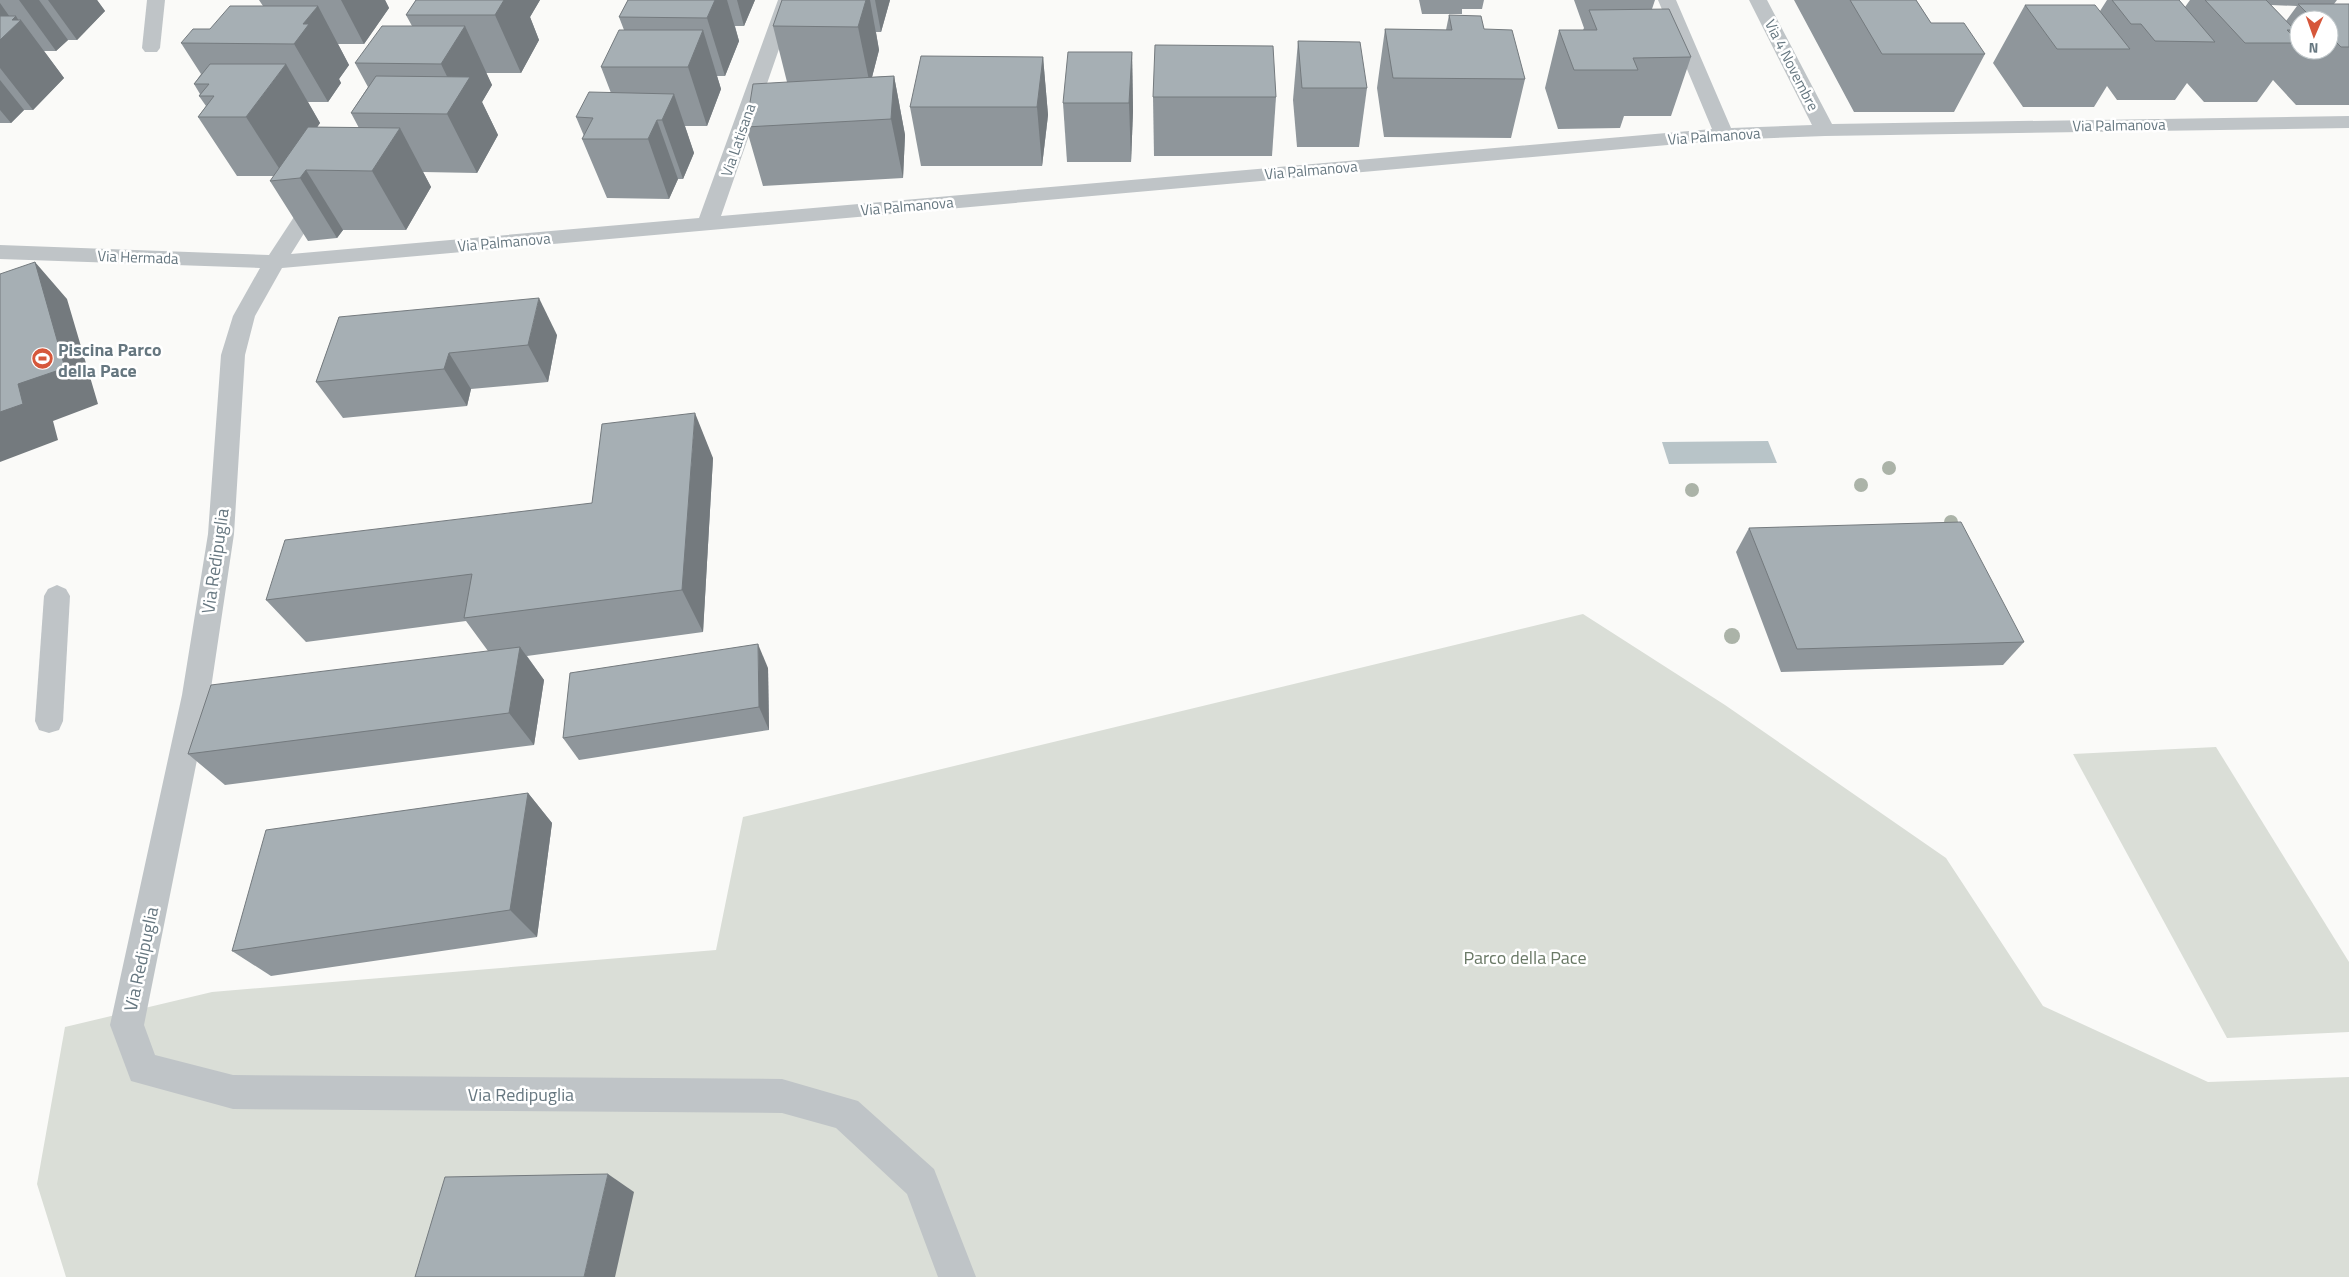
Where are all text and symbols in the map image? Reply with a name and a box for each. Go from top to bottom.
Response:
north arrow [2289,10,2339,60]
street label: Via 4 Novembre [1759,15,1825,115]
text: N [2308,38,2319,59]
street label: Via Latisana [715,100,761,180]
street label: Via Palmanova [2072,113,2166,137]
street label: Via Palmanova [1667,121,1762,151]
street label: Via Palmanova [1264,154,1359,186]
street label: Via Palmanova [860,190,955,222]
street label: Via Palmanova [457,226,552,258]
street label: Via Hermada [97,244,179,270]
place label: Piscina Parco della Pace [58,336,161,384]
sports icon: Piscina Parco della Pace [30,347,54,371]
street label: Via Redipuglia [194,506,236,616]
street label: Via Redipuglia [117,904,165,1014]
park label: Parco della Pace [1463,944,1587,971]
street label: Via Redipuglia [468,1081,574,1108]

